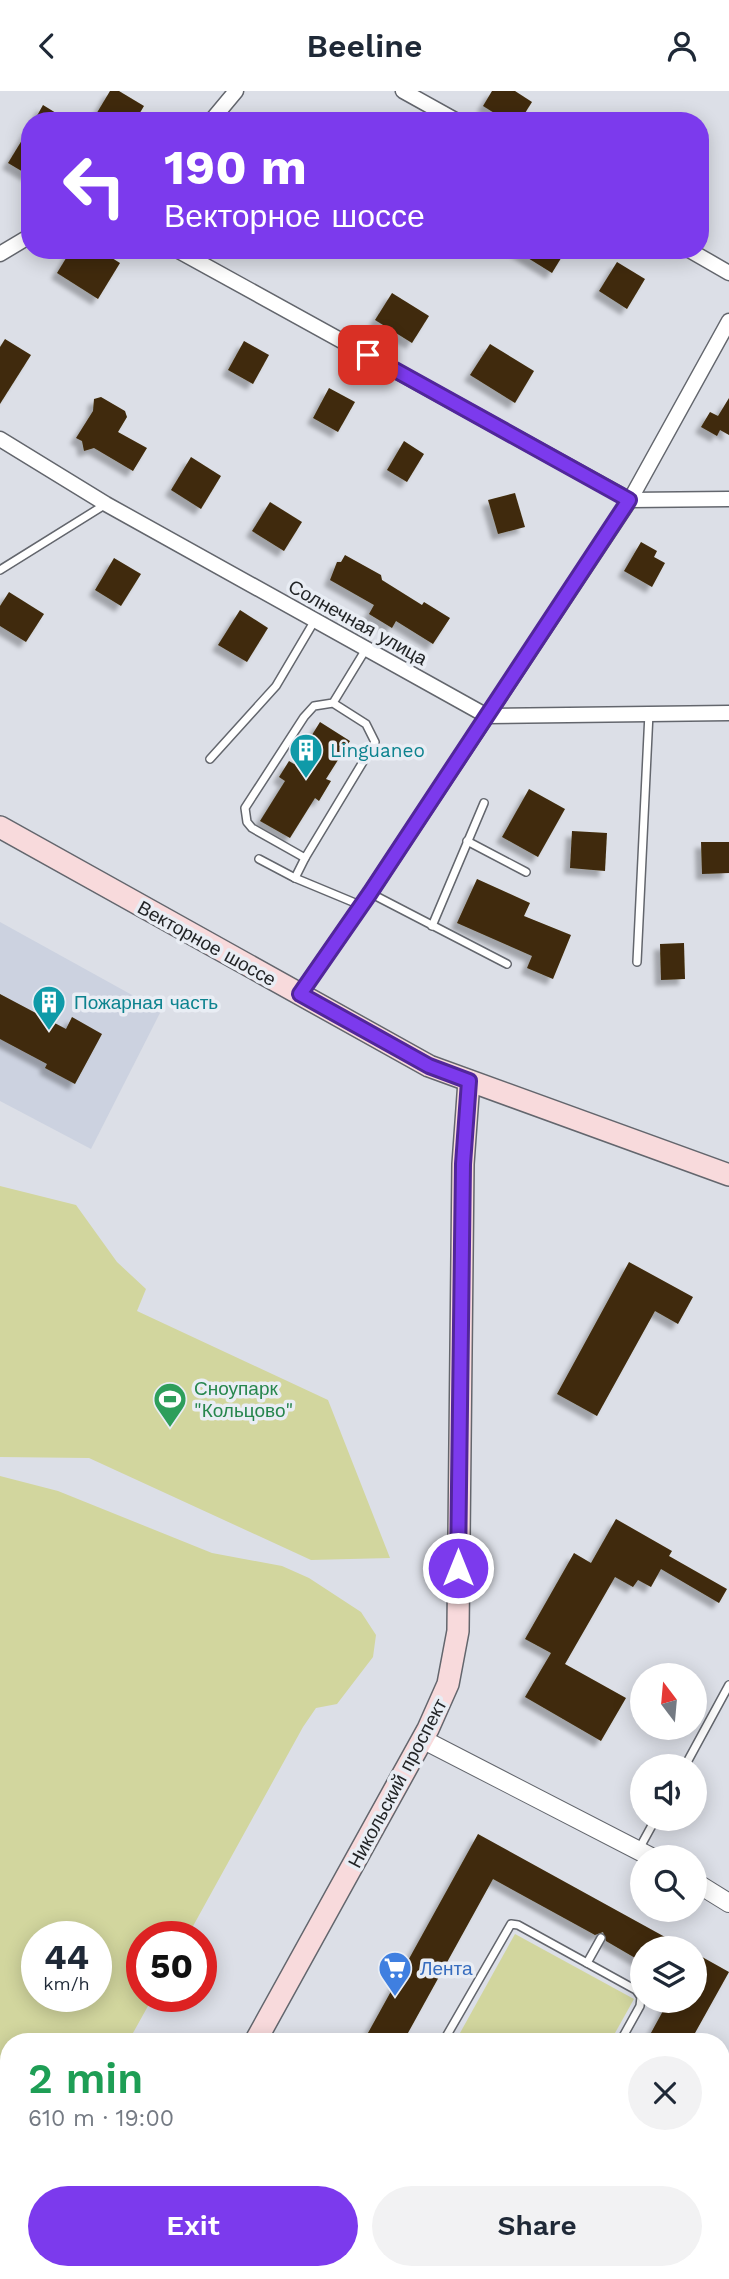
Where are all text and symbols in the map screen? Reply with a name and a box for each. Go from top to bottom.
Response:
icon: back [28,27,66,65]
text: Beeline [306,27,423,65]
icon: person [663,27,701,65]
text: 190 m [164,138,307,196]
icon: left [49,140,140,231]
text: Векторное шоссе [164,197,425,235]
pin [338,325,398,385]
icon: arrive [349,336,387,374]
street label: Солнечная улица [284,575,432,670]
building icon: Linguaneo [287,731,325,780]
place label: Linguaneo [330,739,425,762]
street label: Векторное шоссе [133,896,280,991]
building icon: Пожарная часть [30,983,68,1032]
place label: Пожарная часть [74,991,218,1014]
place label: Сноупарк "Кольцово" [194,1377,293,1422]
sports icon: Сноупарк "Кольцово" [151,1380,189,1429]
position arrow [421,1531,495,1605]
north arrow [630,1663,707,1739]
map controls [630,1663,707,2013]
street label: Никольский проспект [343,1694,452,1872]
button: sound [630,1754,707,1831]
button: search [630,1845,707,1922]
speed limit sign: 50 [126,1921,217,2012]
text: 44 [44,1936,89,1978]
button: layers [630,1936,707,2013]
supermarket icon: Лента [376,1949,414,1998]
place label: Лента [420,1957,473,1980]
text: km/h [43,1973,90,1994]
text: 2 min [28,2054,143,2103]
button: close [628,2056,702,2130]
text: 610 m · 19:00 [28,2105,174,2132]
button: Exit [28,2186,358,2266]
button: Share [372,2186,702,2266]

